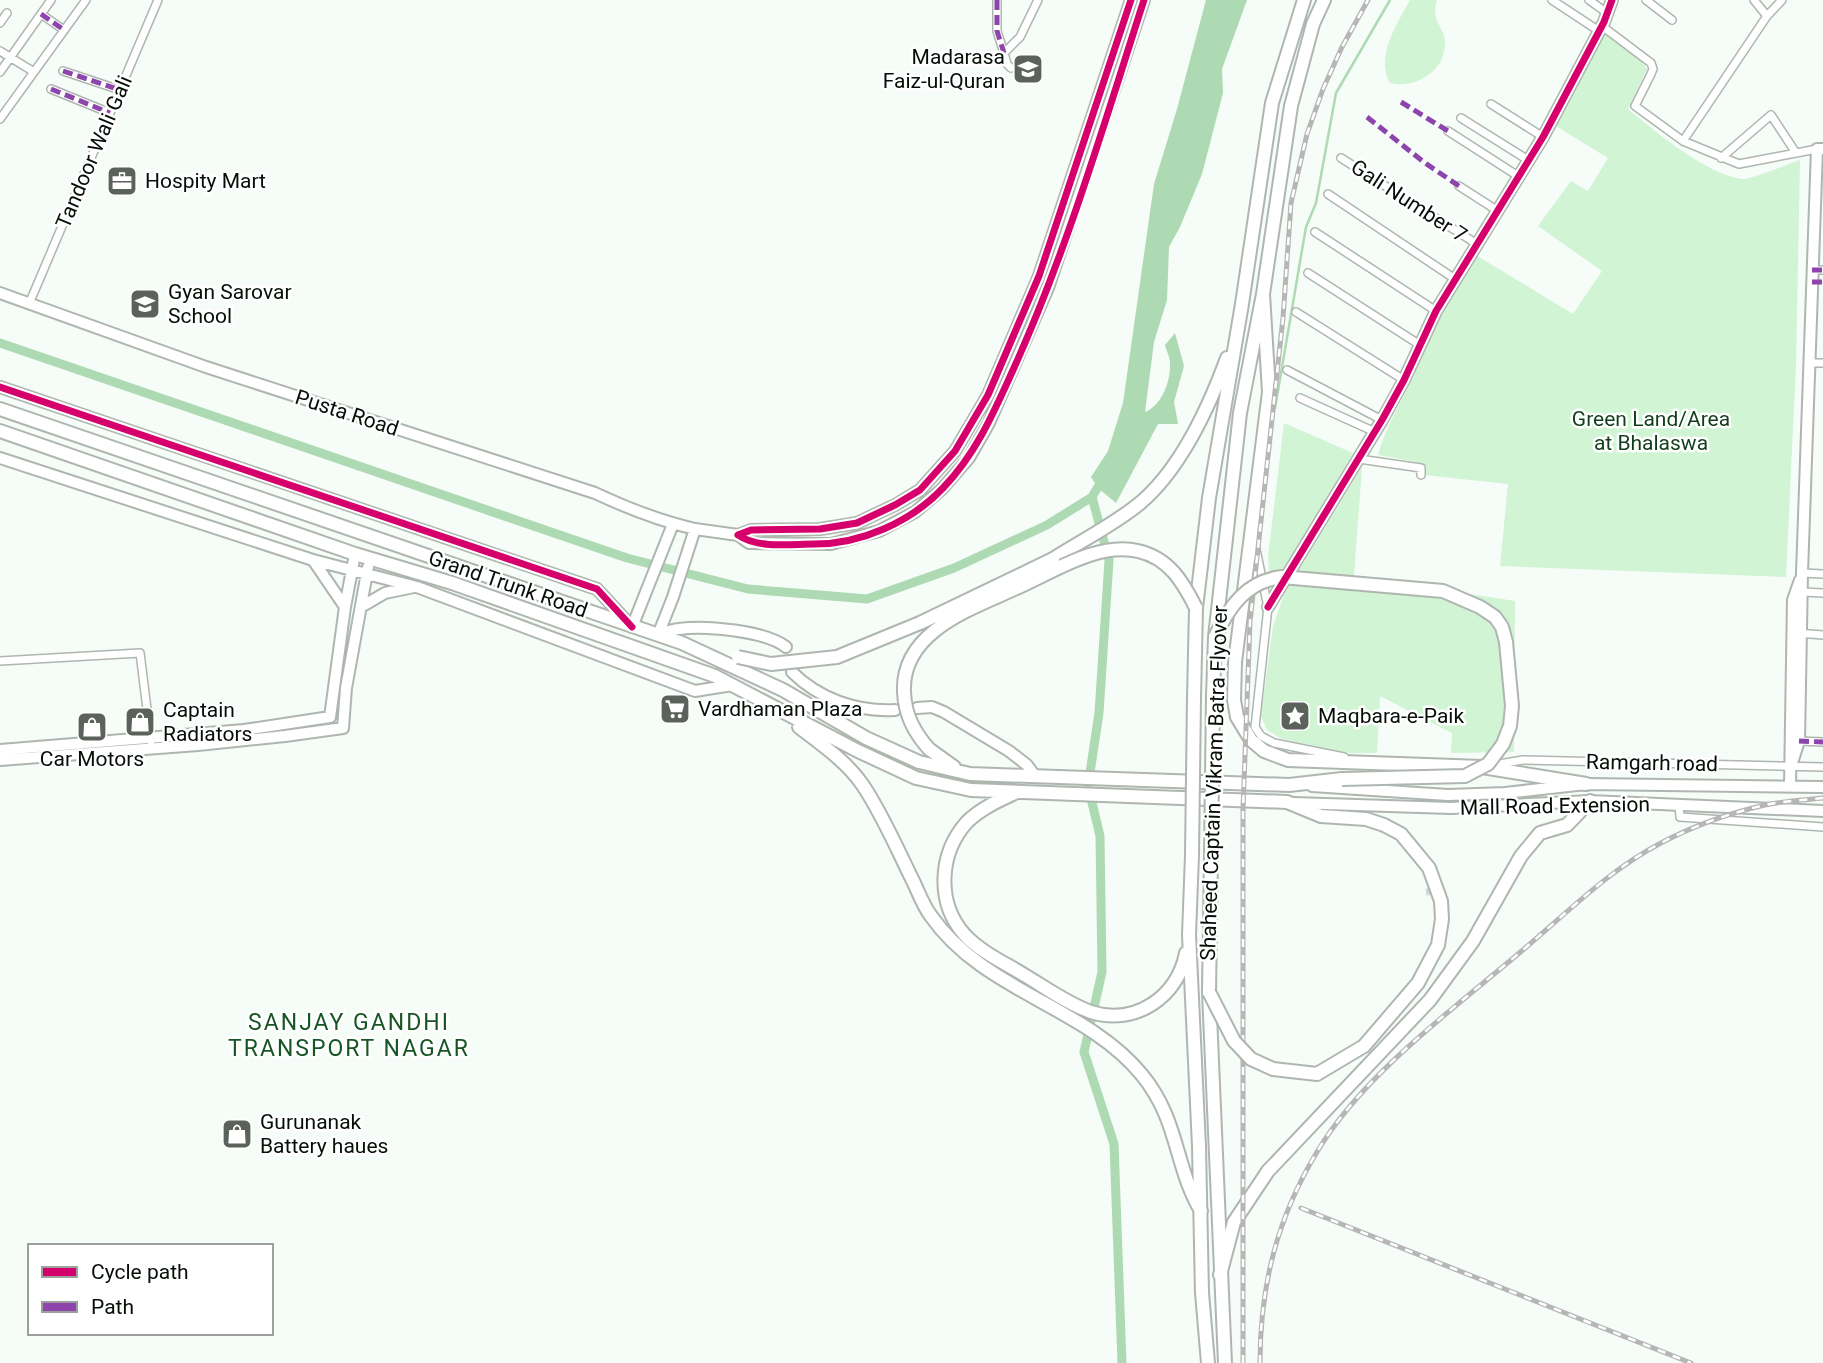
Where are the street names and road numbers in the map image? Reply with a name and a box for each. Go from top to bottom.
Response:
street label: Tandoor Wali Gali [51,72,137,232]
street label: Gali Number 7 [1347,155,1471,247]
street label: Pusta Road [292,385,402,441]
street label: Grand Trunk Road [425,546,591,622]
street label: Shaheed Captain Vikram Batra Flyover [1196,605,1232,961]
street label: Ramgarh road [1586,750,1718,776]
street label: Mall Road Extension [1460,792,1650,820]

